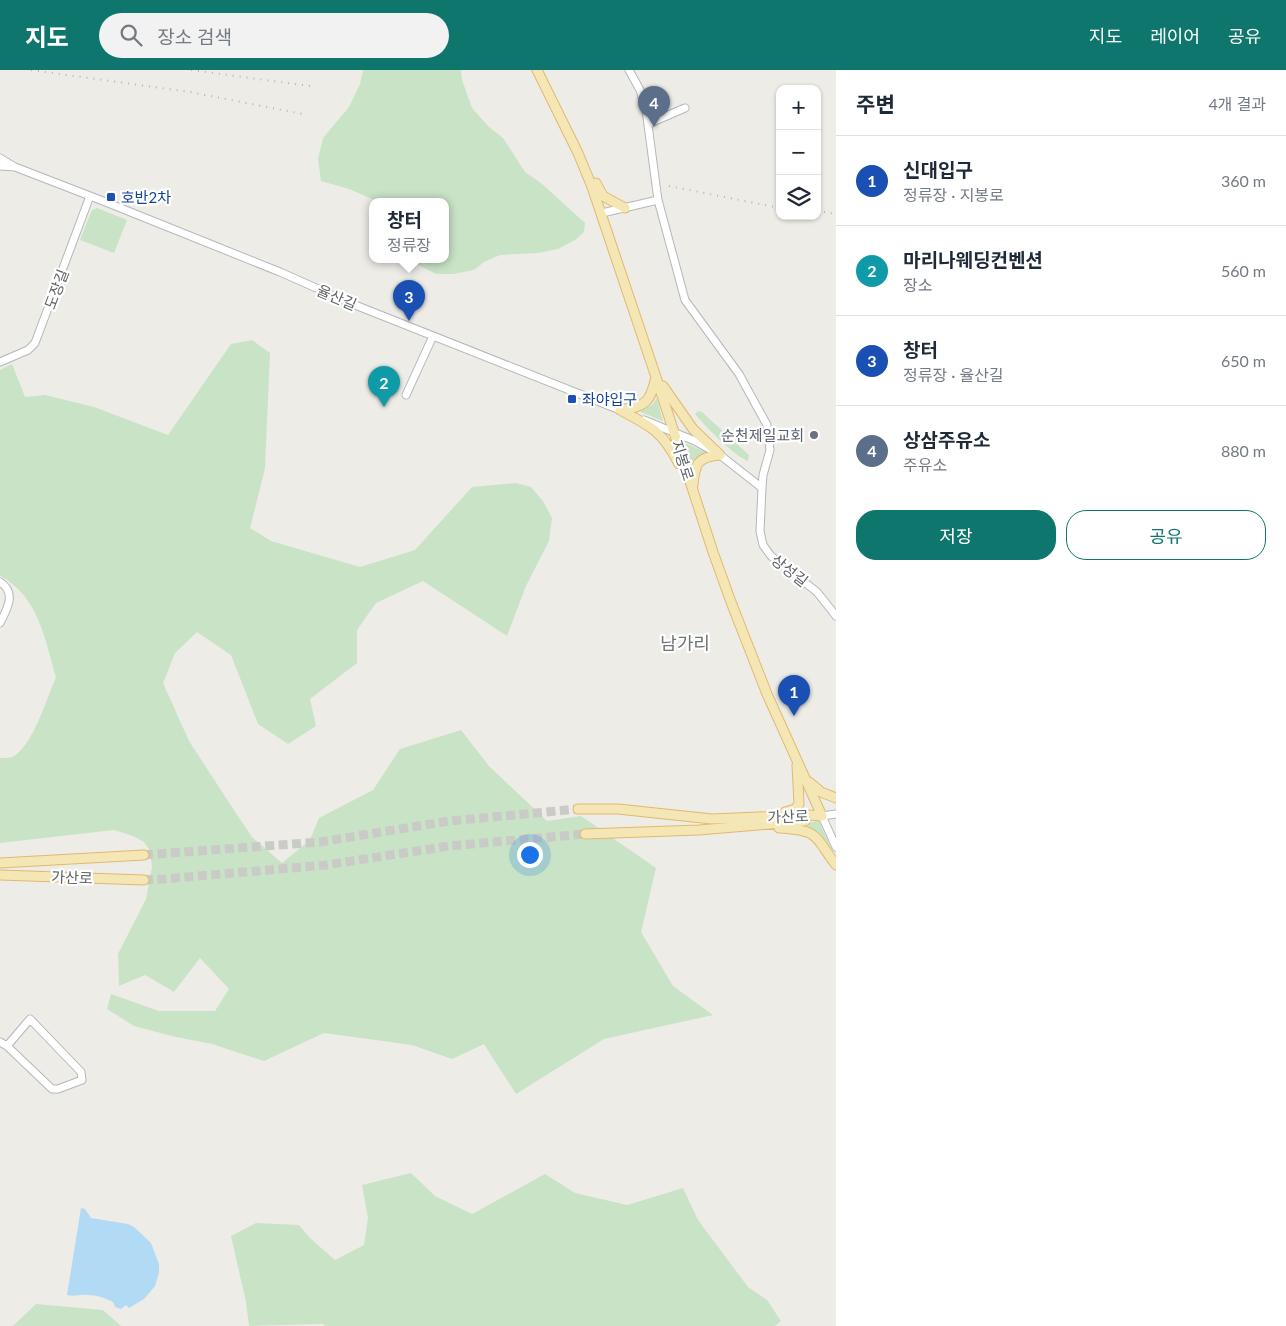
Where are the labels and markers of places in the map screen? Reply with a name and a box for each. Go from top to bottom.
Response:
pin: 4 [638,86,670,127]
place label: 호반2차 [121,188,171,206]
marker: 호반2차 [105,191,117,203]
pin: 3 [393,280,425,321]
pin: 2 [368,366,400,407]
place label: 좌야입구 [582,390,637,408]
marker: 좌야입구 [566,393,578,405]
place label: 순천제일교회 [721,426,804,444]
marker: 순천제일교회 [808,429,820,441]
pin: 1 [778,675,810,716]

